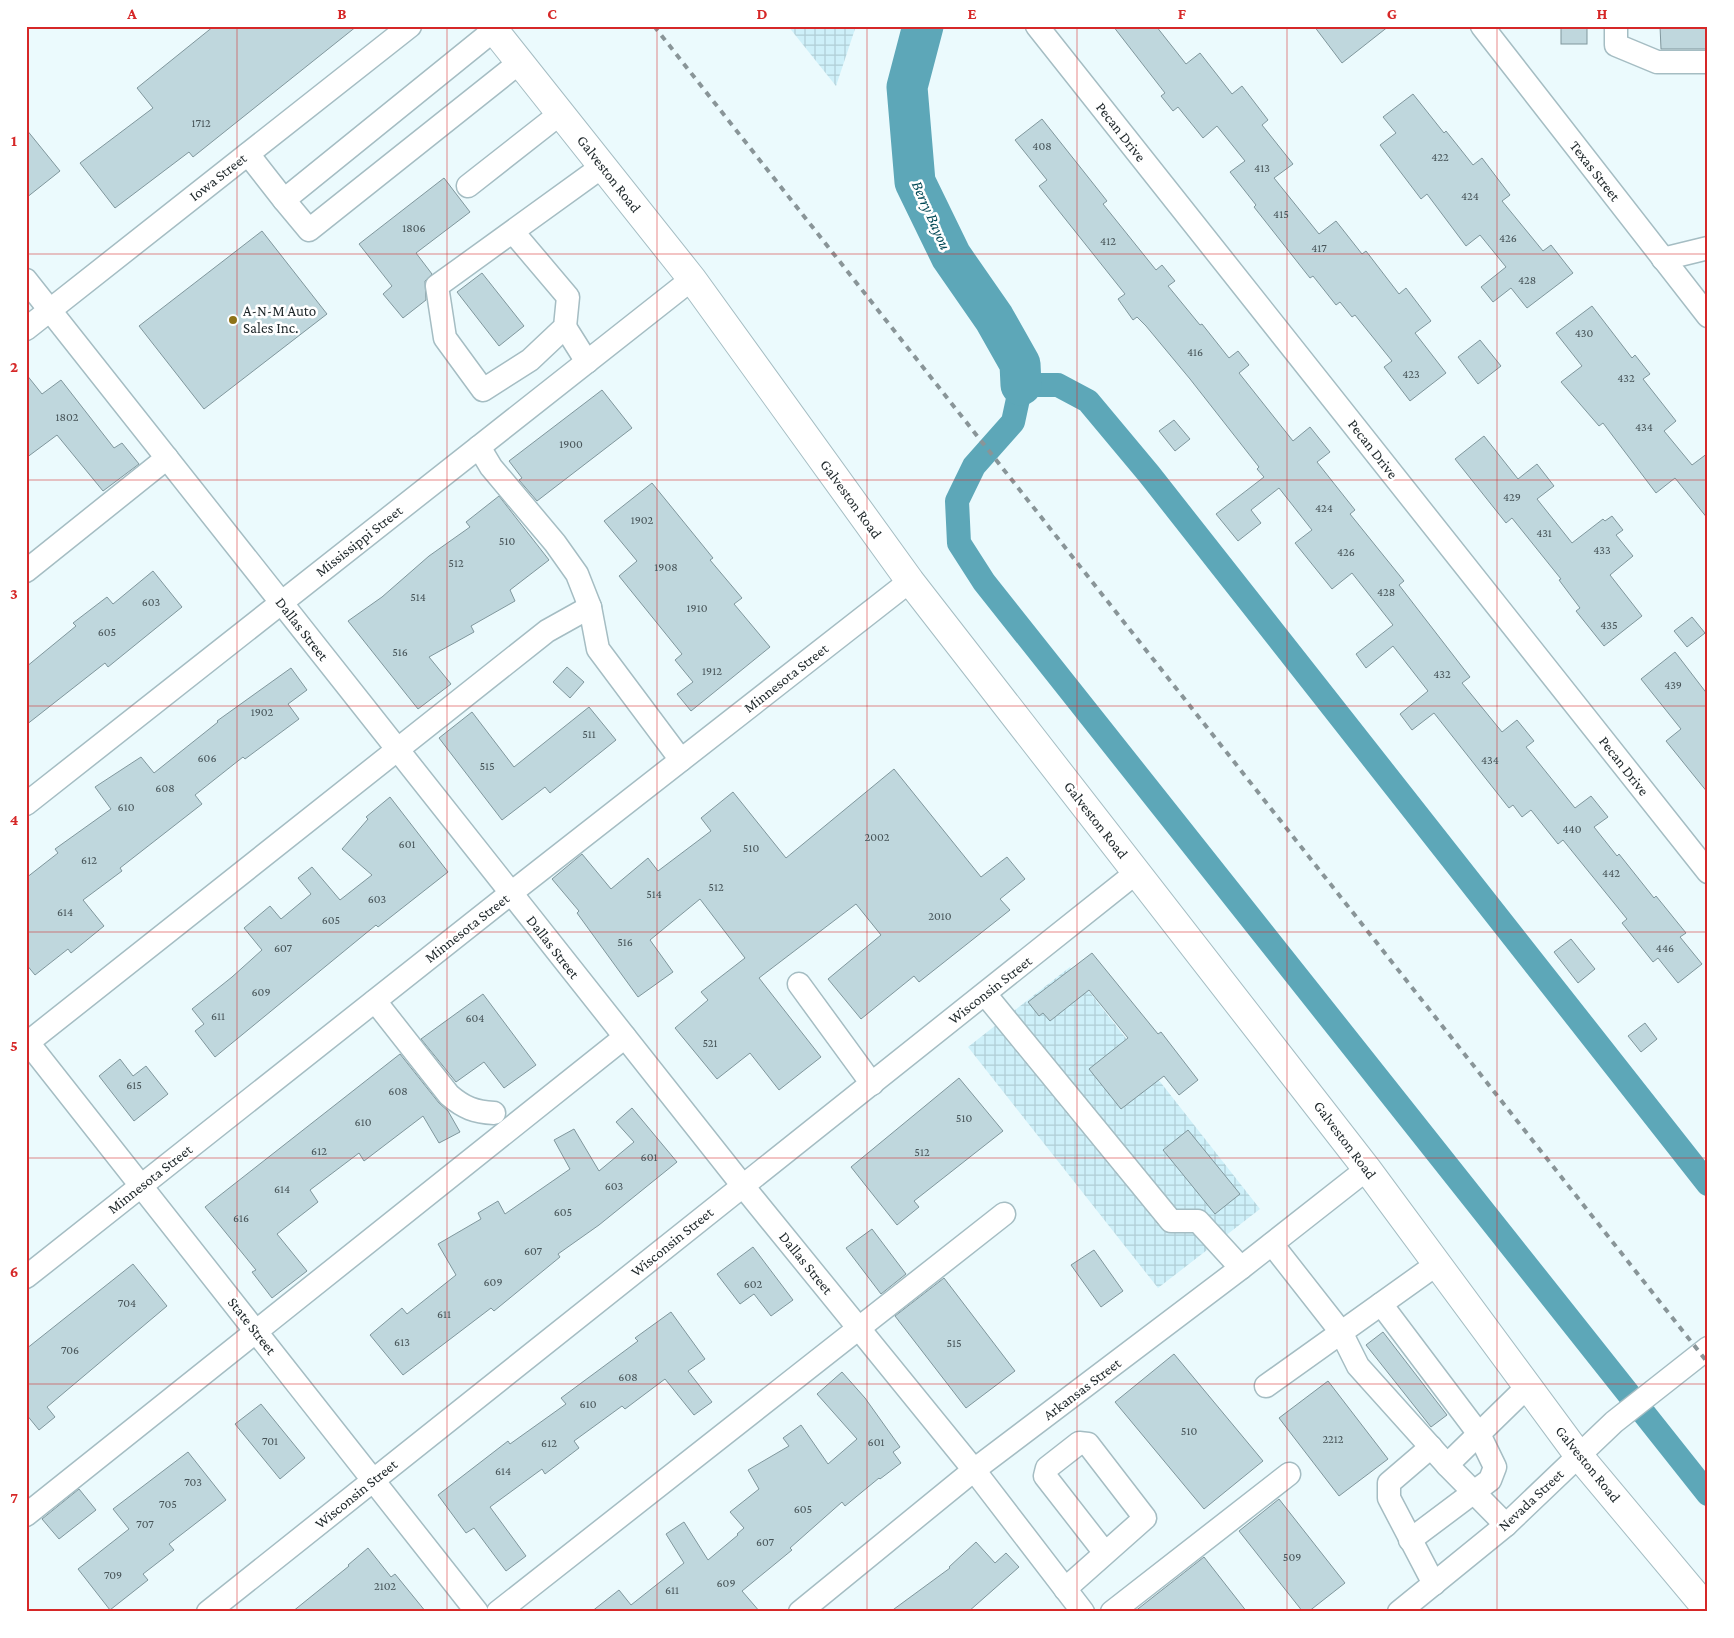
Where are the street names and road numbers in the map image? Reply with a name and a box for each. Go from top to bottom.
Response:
street label: Pecan Drive [1093,99,1149,165]
street label: Galveston Road [574,132,644,216]
street label: Texas Street [1567,138,1624,205]
street label: Iowa Street [186,149,250,204]
street label: Pecan Drive [1345,416,1401,482]
street label: Galveston Road [817,457,885,541]
street label: Mississippi Street [313,502,407,581]
street label: Dallas Street [272,594,332,665]
street label: Minnesota Street [741,640,832,716]
street label: Pecan Drive [1596,733,1652,799]
street label: Galveston Road [1061,778,1131,862]
street label: Minnesota Street [422,890,513,966]
street label: Dallas Street [523,912,583,983]
street label: Wisconsin Street [945,952,1035,1027]
street label: Galveston Road [1311,1098,1379,1182]
street label: Minnesota Street [105,1141,196,1217]
street label: Wisconsin Street [628,1203,717,1280]
street label: Dallas Street [776,1229,837,1298]
street label: State Street [225,1294,280,1359]
street label: Arkansas Street [1040,1354,1125,1423]
street label: Galveston Road [1552,1423,1624,1505]
street label: Wisconsin Street [312,1455,401,1532]
street label: Nevada Street [1495,1465,1568,1534]

